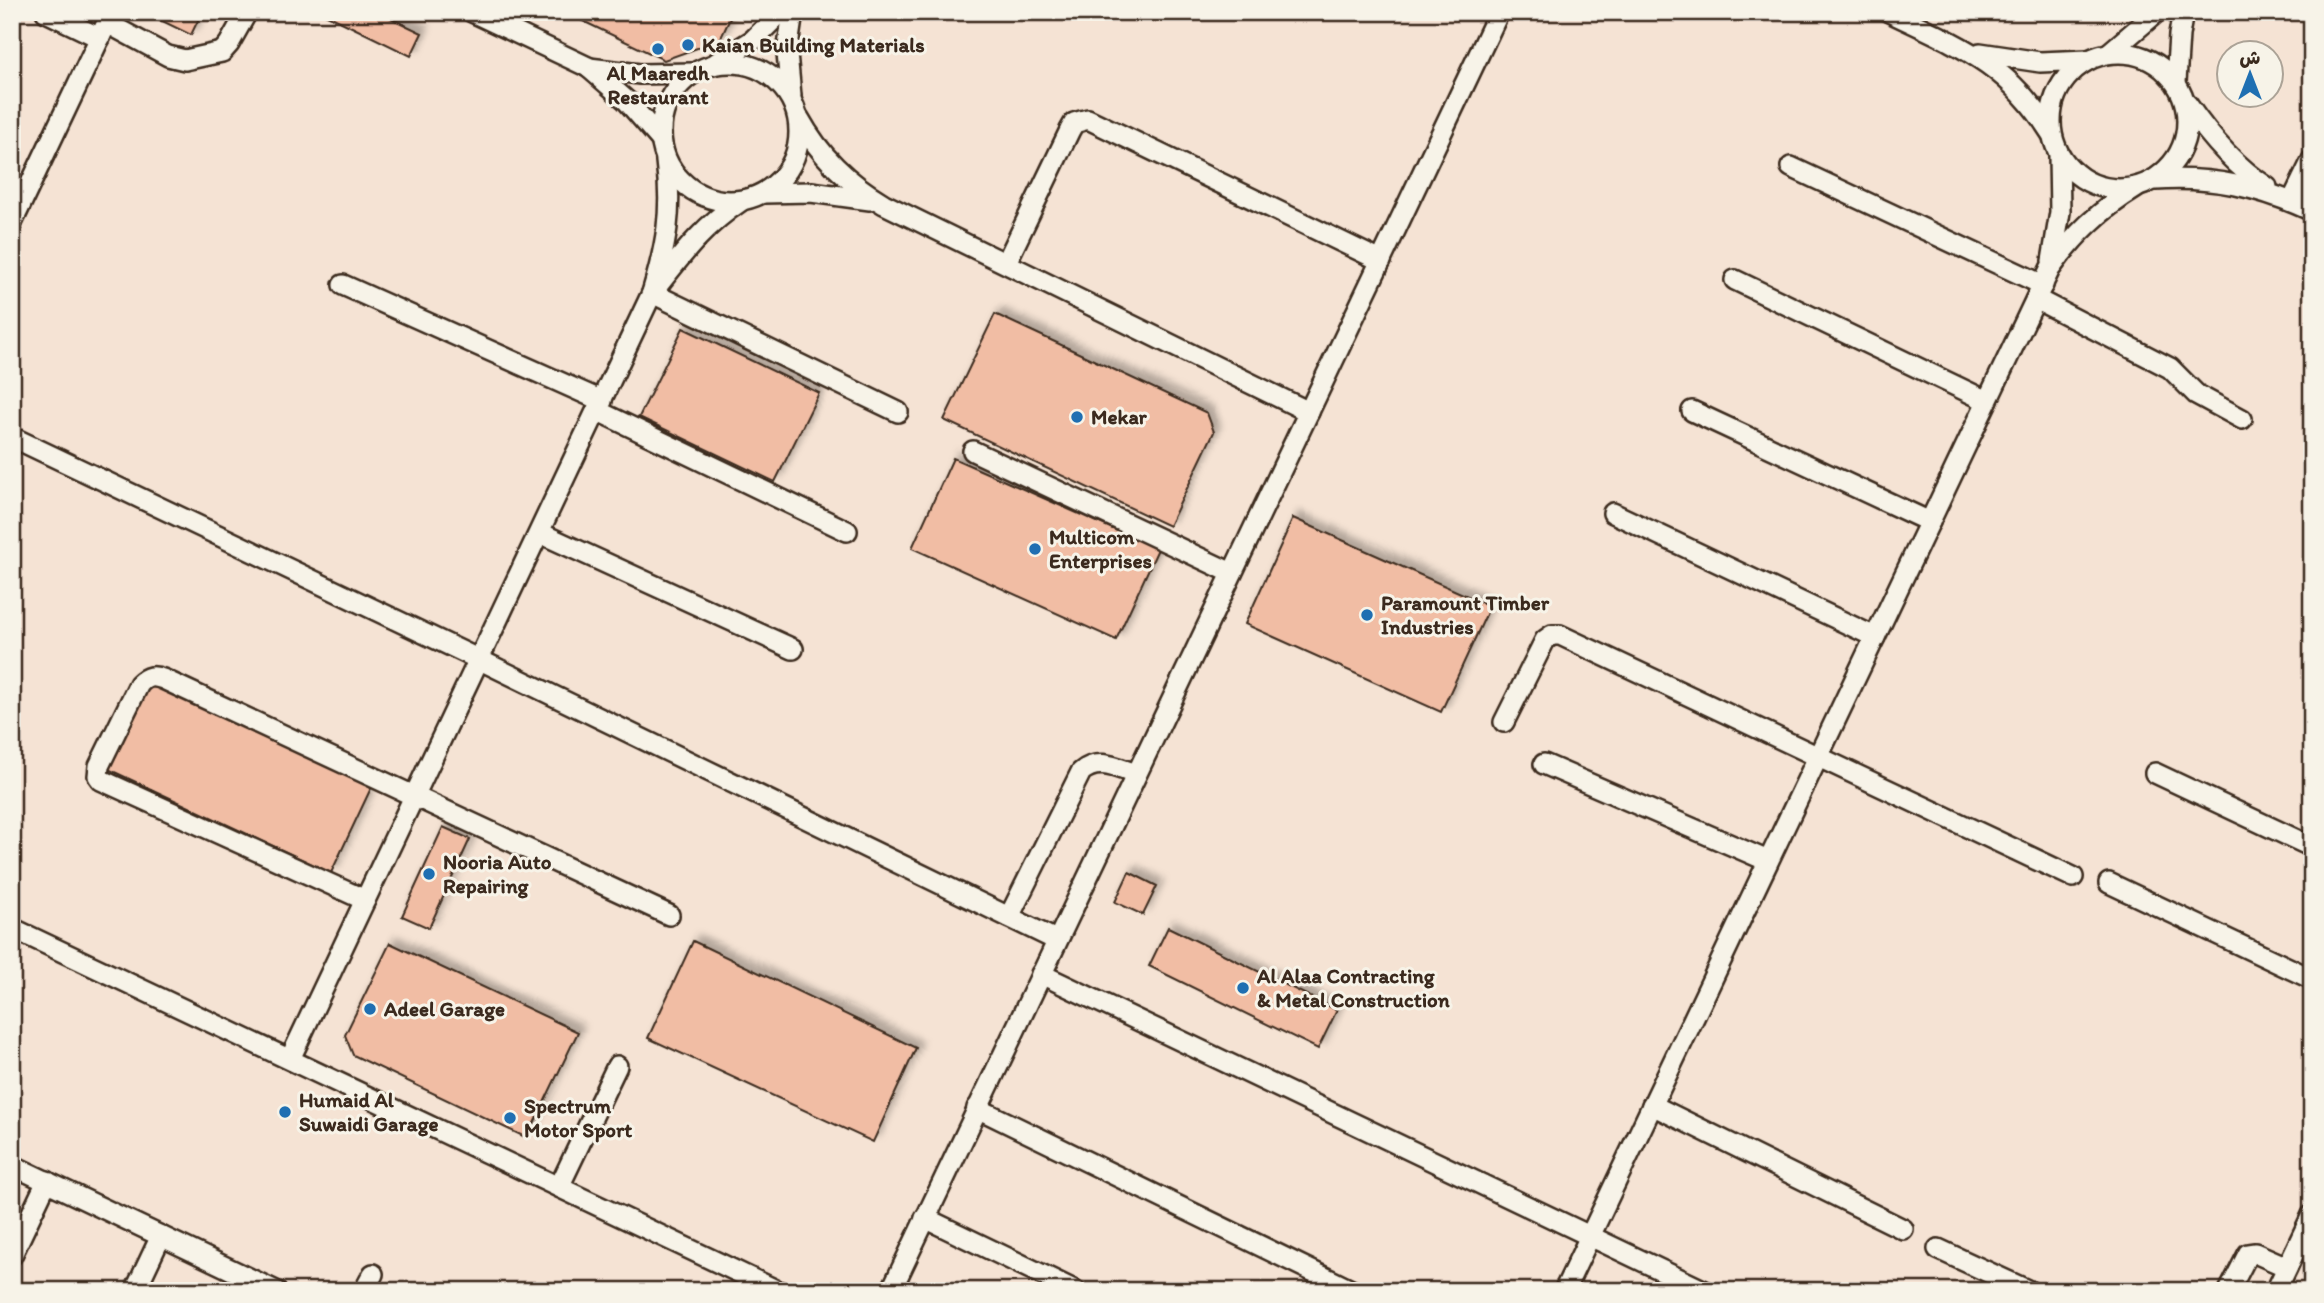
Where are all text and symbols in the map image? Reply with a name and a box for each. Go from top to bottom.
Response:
place label: Kaian Building Materials [702,32,925,58]
marker: Kaian Building Materials [680,37,696,53]
north arrow [2216,38,2286,108]
marker: Al Maaredh Restaurant [650,41,666,57]
text: ش [2240,46,2261,69]
place label: Al Maaredh Restaurant [606,60,710,109]
place label: Mekar [1091,404,1148,429]
marker: Mekar [1069,409,1085,425]
place label: Multicom Enterprises [1049,524,1152,574]
marker: Multicom Enterprises [1027,541,1043,557]
place label: Paramount Timber Industries [1381,590,1550,639]
marker: Paramount Timber Industries [1359,607,1375,623]
place label: Nooria Auto Repairing [443,849,552,899]
marker: Nooria Auto Repairing [421,866,437,882]
place label: Al Alaa Contracting & Metal Construction [1256,963,1450,1012]
marker: Al Alaa Contracting & Metal Construction [1235,980,1251,996]
place label: Adeel Garage [383,996,505,1022]
marker: Adeel Garage [362,1001,378,1017]
place label: Humaid Al Suwaidi Garage [299,1087,438,1137]
place label: Spectrum Motor Sport [524,1093,632,1143]
marker: Humaid Al Suwaidi Garage [277,1104,293,1120]
marker: Spectrum Motor Sport [502,1110,518,1126]

